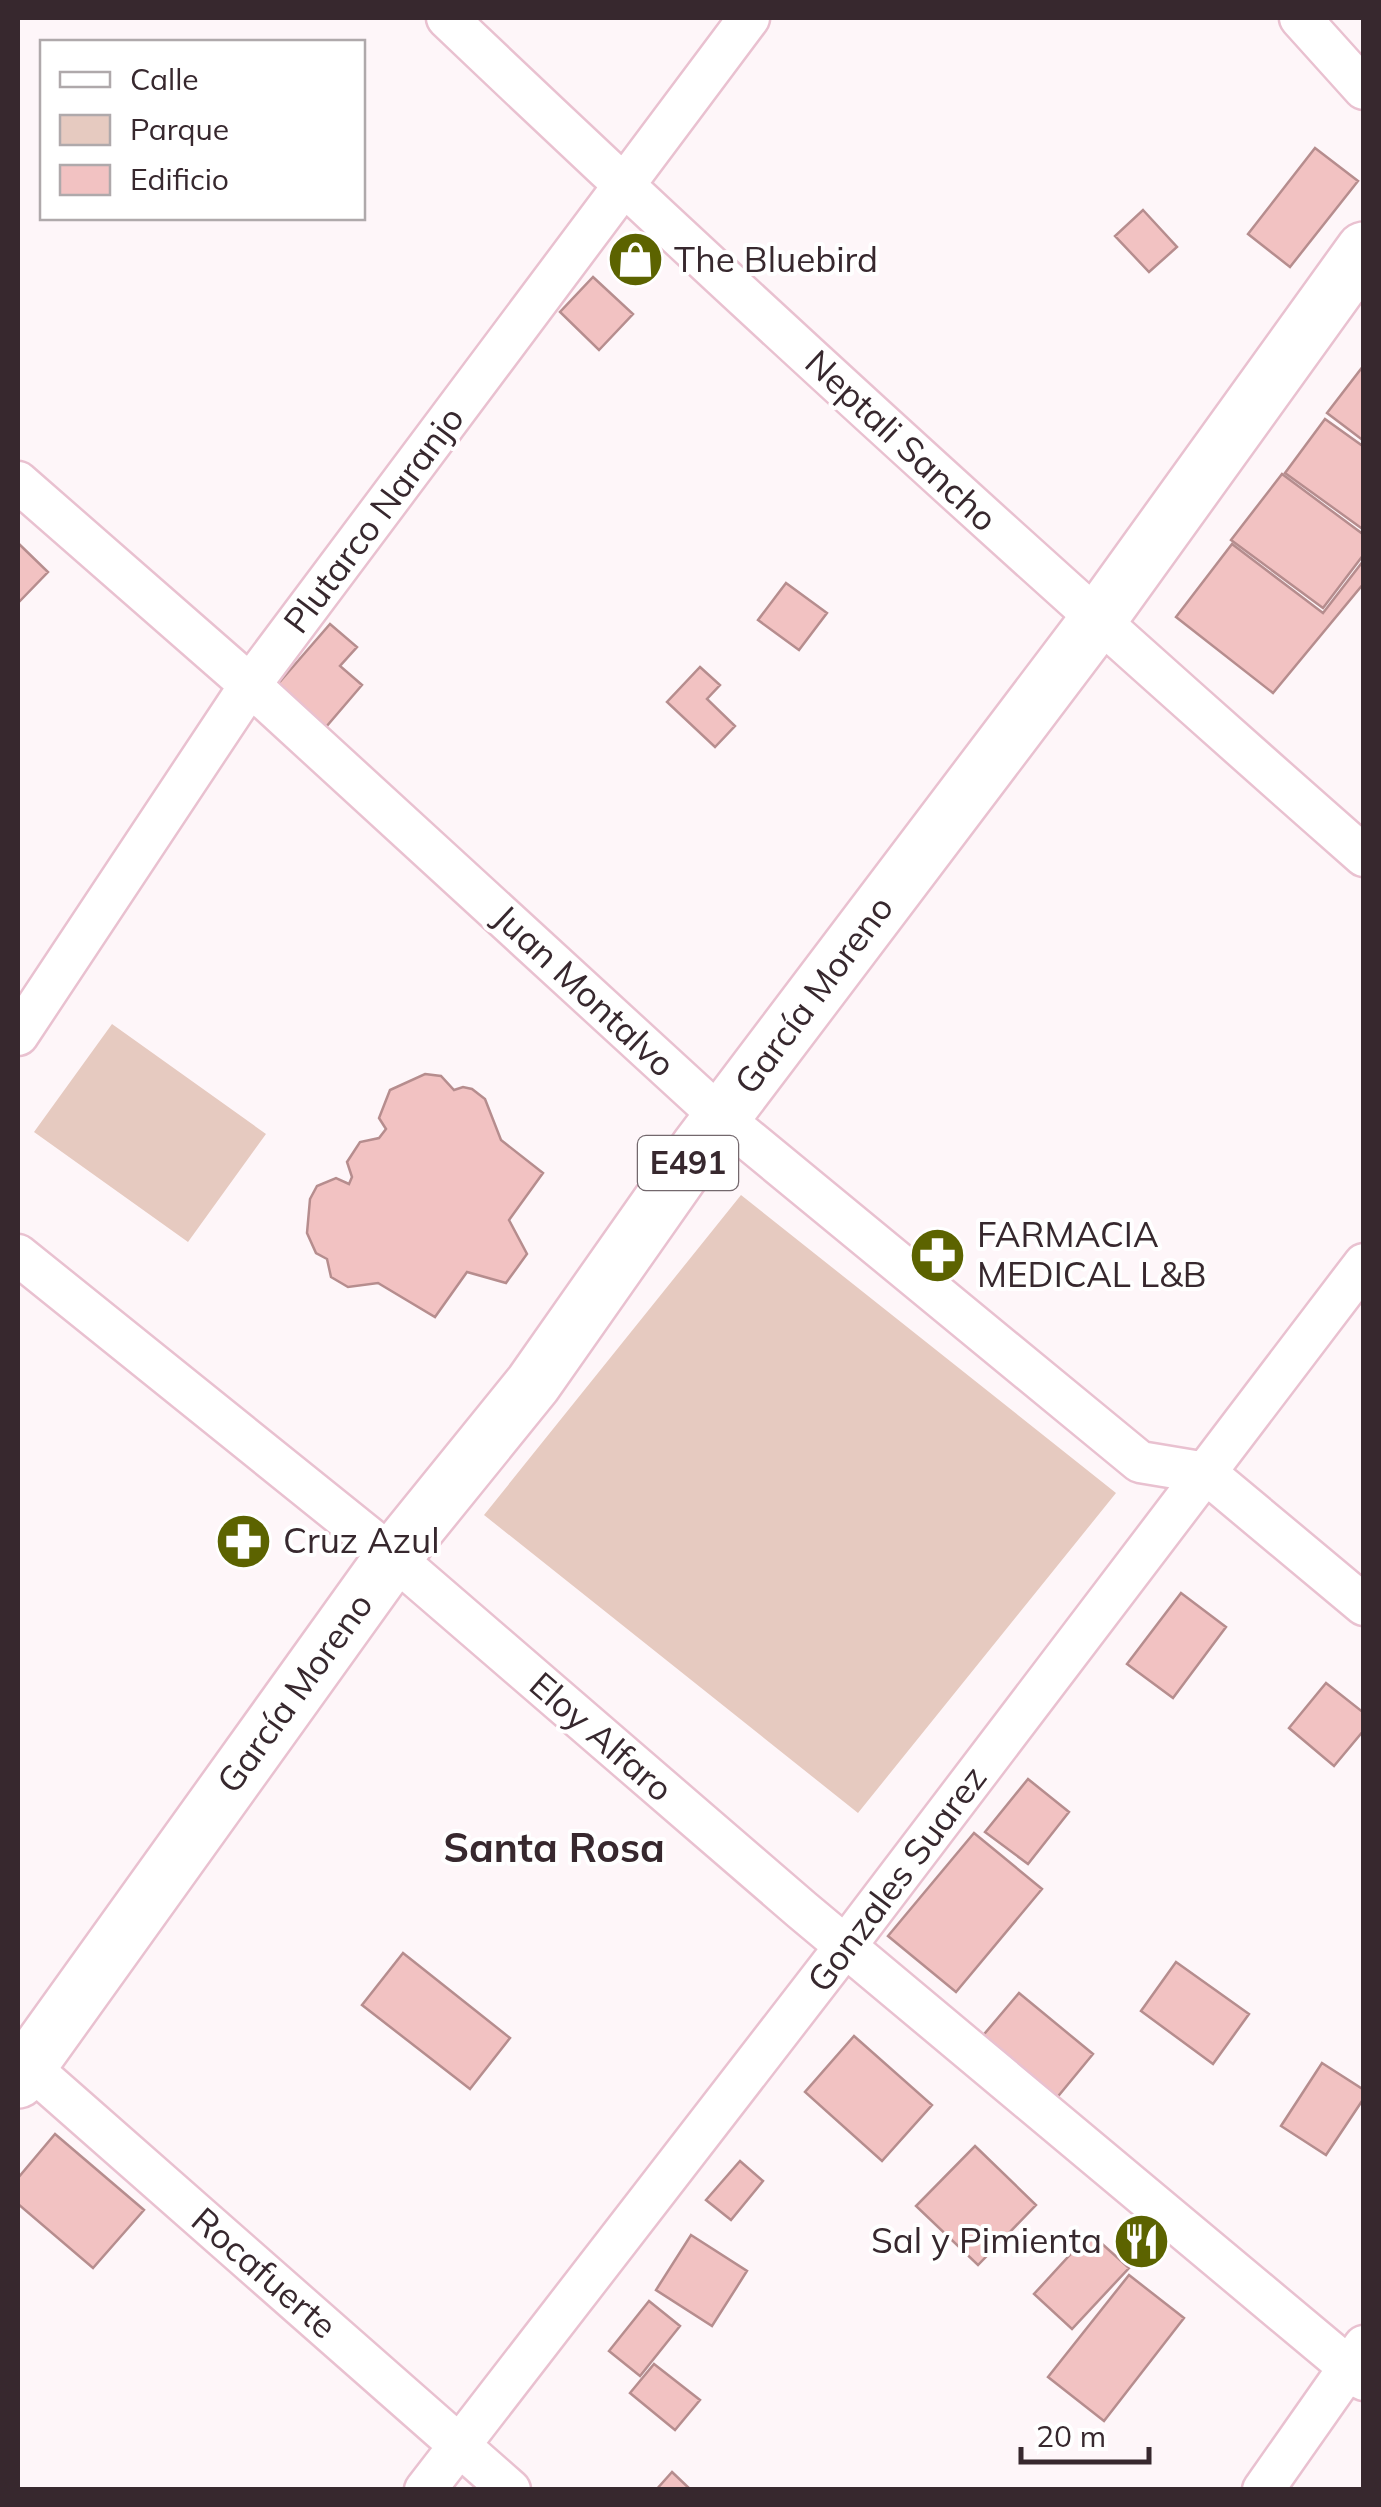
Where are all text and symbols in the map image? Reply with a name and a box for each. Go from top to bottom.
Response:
legend [40,40,365,220]
text: Calle [130,60,199,98]
text: Parque [130,110,229,148]
text: Edificio [130,160,229,198]
shop icon: The Bluebird [605,230,665,290]
place label: The Bluebird [674,237,878,281]
street label: Neptali Sancho [797,340,1007,540]
street label: Plutarco Naranjo [274,397,473,642]
street label: García Moreno [724,887,902,1102]
street label: Juan Montalvo [485,895,685,1086]
road number: E491 [638,1136,738,1190]
place label: FARMACIA MEDICAL L&B [977,1212,1206,1296]
pharmacy icon: FARMACIA MEDICAL L&B [908,1225,968,1285]
pharmacy icon: Cruz Azul [214,1511,274,1571]
place label: Cruz Azul [283,1518,440,1562]
street label: García Moreno [207,1584,382,1801]
street label: Eloy Alfaro [521,1662,682,1810]
street label: Gonzales Suarez [797,1757,995,2000]
district label: Santa Rosa [443,1822,665,1872]
street label: Rocafuerte [183,2197,346,2347]
restaurant icon: Sal y Pimienta [1111,2211,1171,2271]
place label: Sal y Pimienta [871,2218,1102,2262]
scale bar [1021,2402,1148,2464]
text: 20 m [1036,2417,1106,2455]

